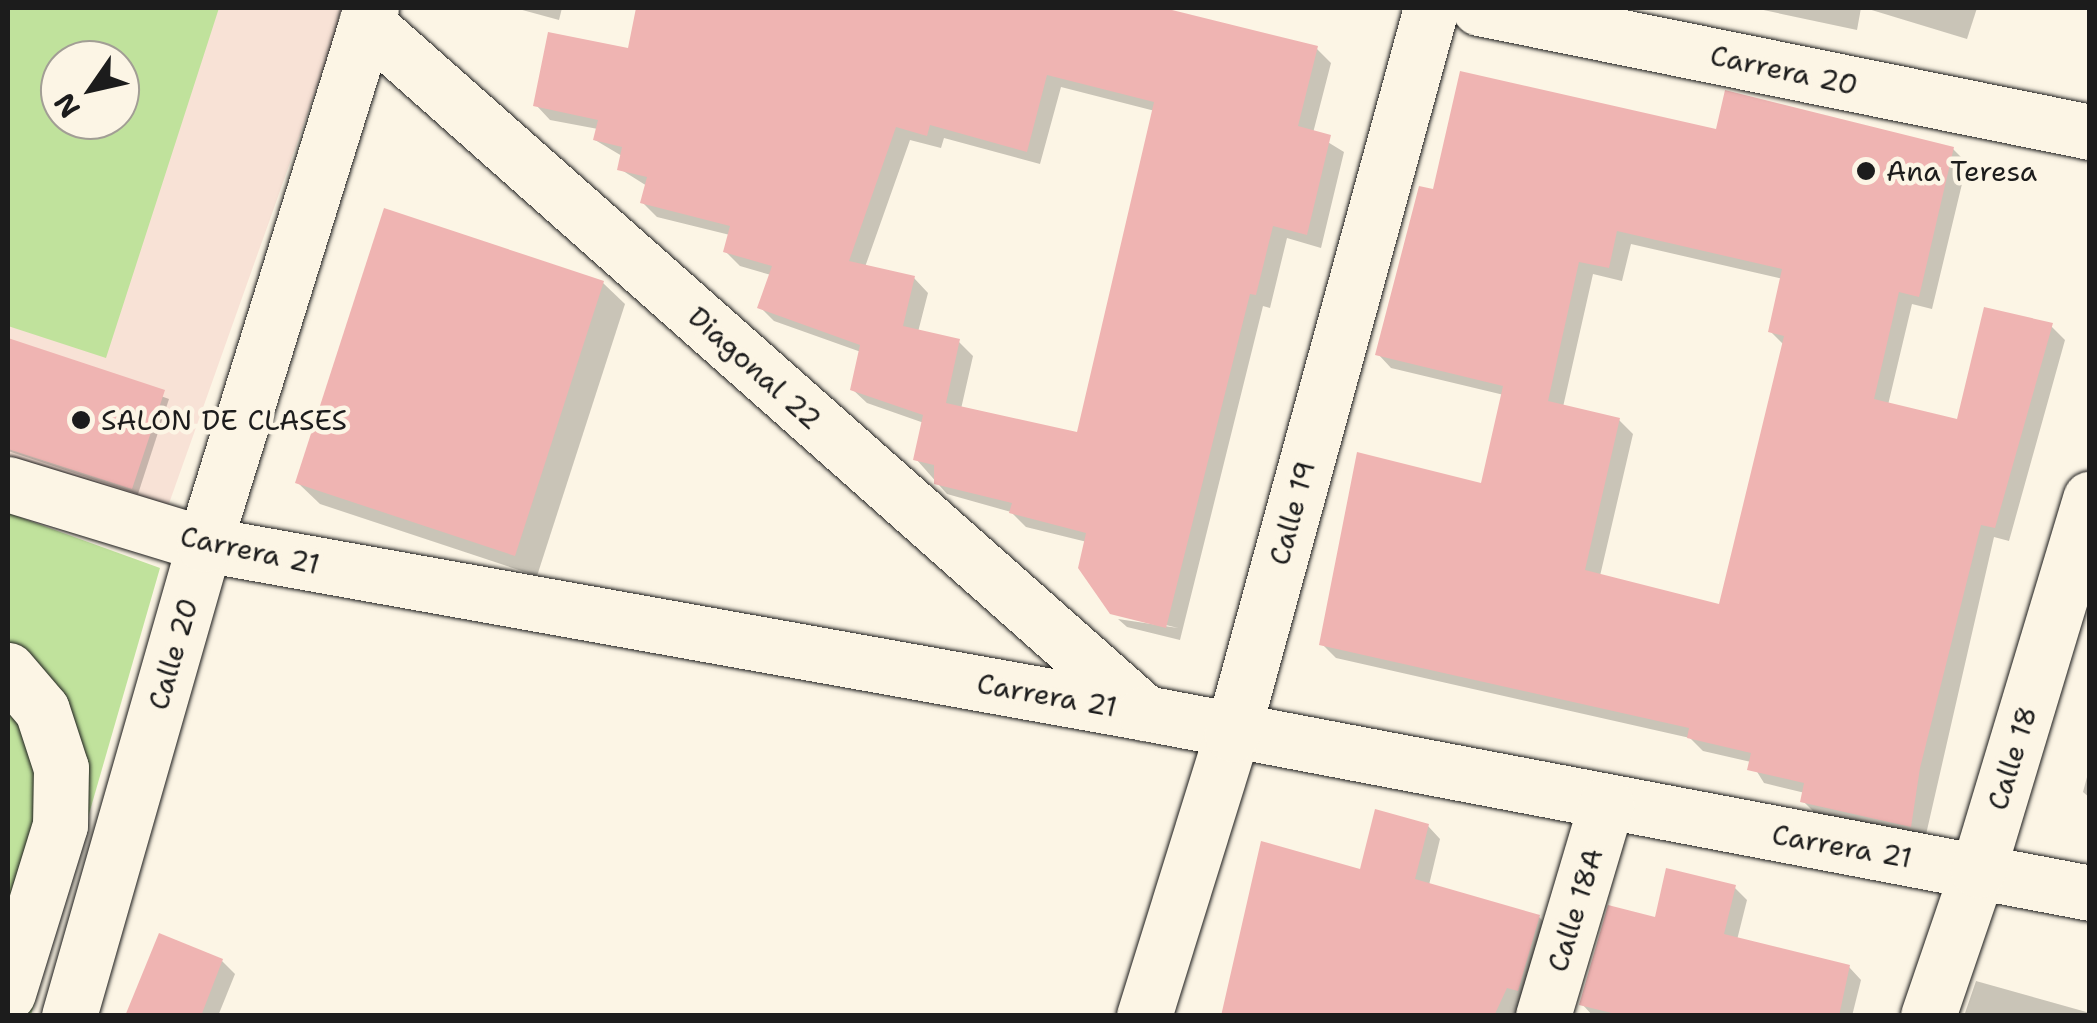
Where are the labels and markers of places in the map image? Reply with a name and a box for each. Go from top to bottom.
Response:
place label: Ana Teresa [1886,154,2037,188]
marker: Ana Teresa [1855,160,1877,182]
place label: SALON DE CLASES [101,403,347,437]
marker: SALON DE CLASES [70,409,92,431]

